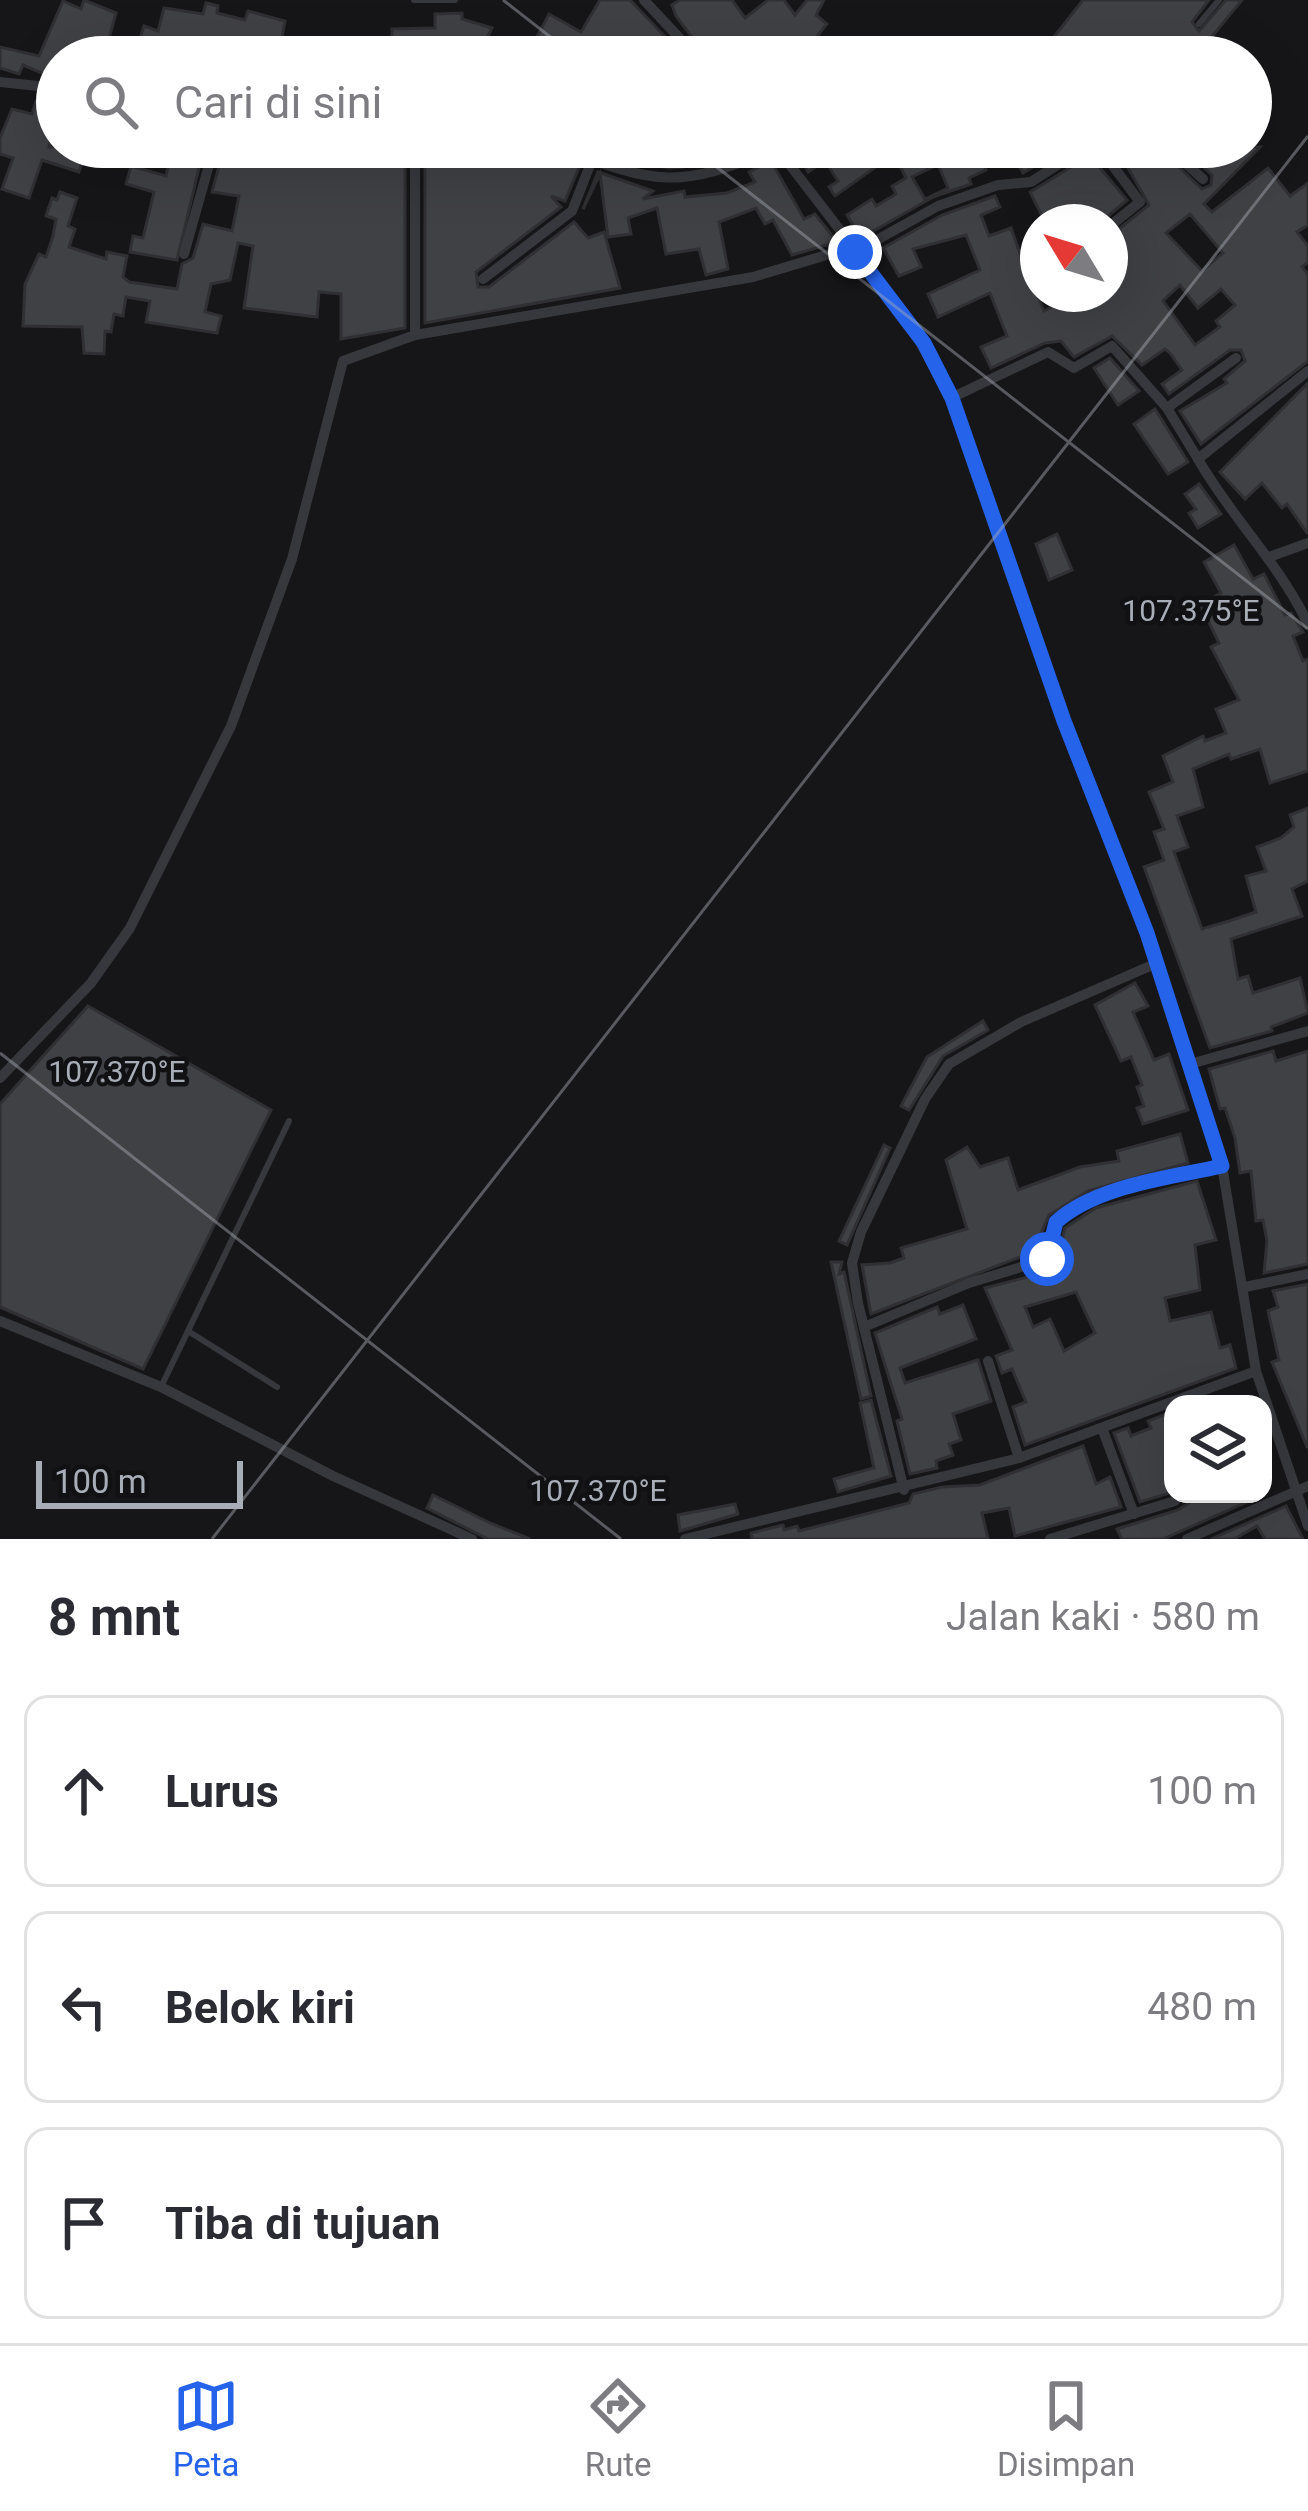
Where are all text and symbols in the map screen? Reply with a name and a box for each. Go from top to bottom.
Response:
search box [36,36,1272,168]
icon: search [78,69,144,135]
text: Cari di sini [174,76,383,129]
north arrow [1020,204,1128,312]
route end [828,225,882,279]
text: 107.375°E [1122,593,1260,628]
text: 107.370°E [48,1054,186,1089]
route start [1020,1232,1074,1286]
map controls [1164,1395,1272,1503]
button: layers [1164,1395,1272,1503]
scale bar [36,1455,243,1508]
text: 100 m [54,1462,147,1501]
text: 107.370°E [529,1473,667,1508]
text: 8 mnt [48,1588,180,1647]
text: Jalan kaki · 580 m [946,1594,1260,1640]
icon: ahead [51,1758,117,1824]
text: Lurus [165,1765,279,1818]
text: 100 m [1147,1768,1257,1814]
icon: left [51,1974,117,2040]
text: Belok kiri [165,1981,355,2034]
text: 480 m [1147,1984,1257,2030]
icon: arrive [51,2190,117,2256]
text: Tiba di tujuan [165,2197,440,2250]
tab: Peta [173,2373,240,2484]
tab: Rute [585,2373,652,2484]
tab: Disimpan [997,2373,1135,2484]

